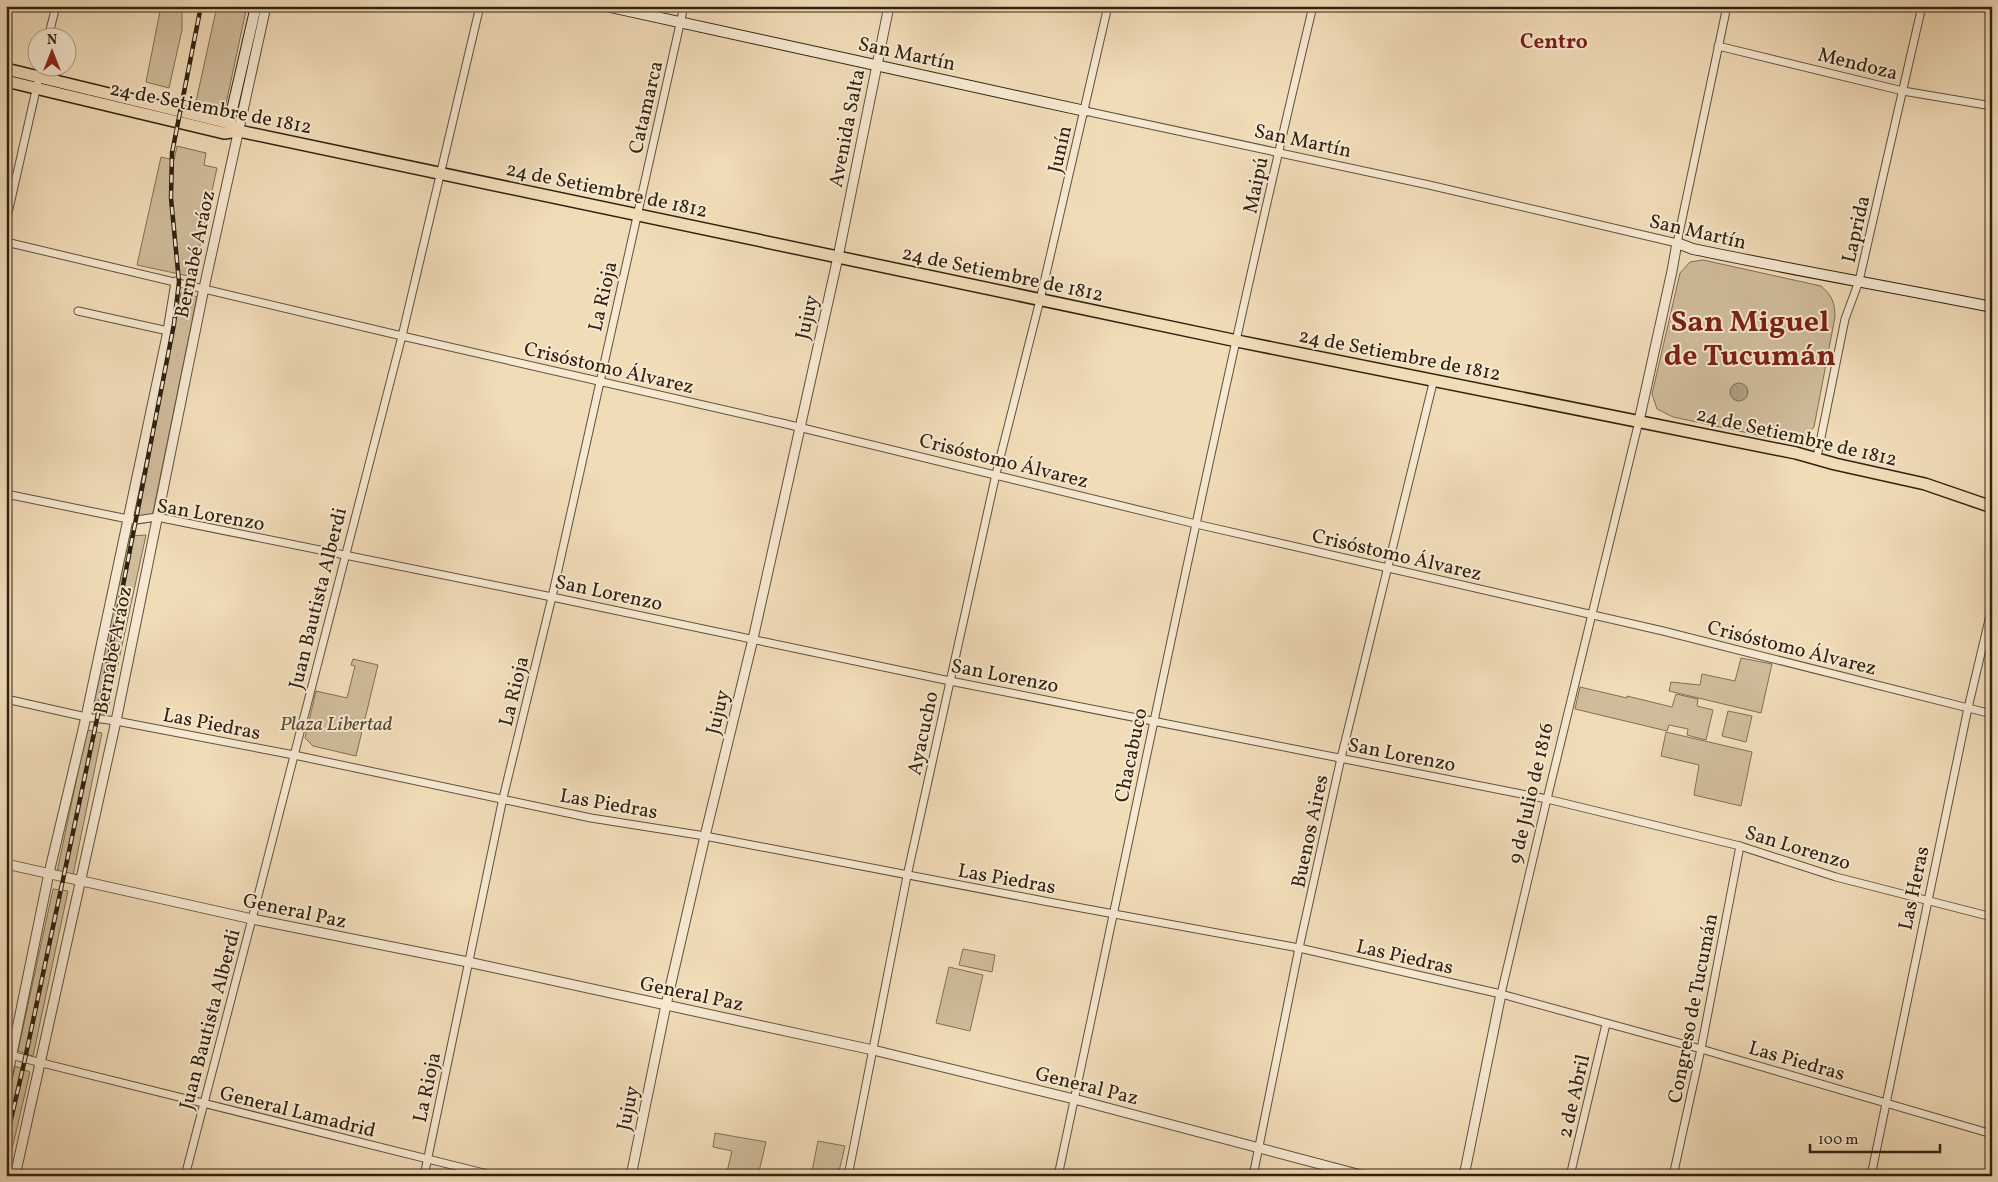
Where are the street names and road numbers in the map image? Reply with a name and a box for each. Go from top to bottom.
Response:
street label: San Martín [855,31,958,79]
street label: Mendoza [1815,41,1900,88]
street label: Catamarca [623,58,671,157]
street label: Avenida Salta [823,67,873,190]
street label: 24 de Setiembre de 1812 [107,76,314,142]
street label: San Martín [1251,118,1354,166]
street label: Junín [1042,123,1080,176]
street label: Maipú [1237,154,1277,216]
street label: 24 de Setiembre de 1812 [503,156,710,226]
street label: Bernabé Aráoz [169,188,223,321]
street label: Laprida [1836,193,1878,266]
street label: San Martín [1646,208,1749,258]
street label: 24 de Setiembre de 1812 [899,240,1106,310]
street label: La Rioja [582,259,626,334]
street label: Jujuy [789,292,827,343]
street label: 24 de Setiembre de 1812 [1296,323,1503,389]
street label: Crisóstomo Álvarez [521,336,696,402]
street label: 24 de Setiembre de 1812 [1693,401,1900,475]
street label: Crisóstomo Álvarez [916,427,1091,497]
street label: San Lorenzo [154,493,267,539]
street label: Juan Bautista Alberdi [283,505,355,692]
street label: Crisóstomo Álvarez [1309,523,1484,589]
street label: San Lorenzo [552,569,665,619]
street label: Bernabé Aráoz [88,584,140,717]
street label: Crisóstomo Álvarez [1704,614,1879,684]
street label: San Lorenzo [948,653,1061,701]
street label: La Rioja [493,654,537,729]
street label: Jujuy [700,687,738,738]
street label: Ayacucho [901,689,946,778]
street label: Las Piedras [160,702,263,748]
street label: Chacabuco [1108,706,1156,805]
street label: 9 de Julio de 1816 [1502,720,1562,867]
street label: San Lorenzo [1345,732,1458,780]
street label: Buenos Aires [1285,772,1337,891]
street label: Las Piedras [557,783,660,827]
street label: San Lorenzo [1741,820,1854,878]
street label: Las Heras [1892,844,1938,933]
street label: Las Piedras [955,858,1058,902]
street label: General Paz [240,887,349,937]
street label: Congreso de Tucumán [1662,911,1726,1106]
street label: Juan Bautista Alberdi [173,926,249,1113]
street label: Las Piedras [1353,933,1456,983]
street label: General Paz [637,970,746,1020]
street label: Las Piedras [1745,1035,1848,1089]
street label: La Rioja [407,1050,449,1125]
street label: 2 de Abril [1552,1052,1598,1141]
street label: General Paz [1032,1061,1141,1113]
street label: General Lamadrid [217,1080,378,1146]
street label: Jujuy [611,1083,647,1133]

